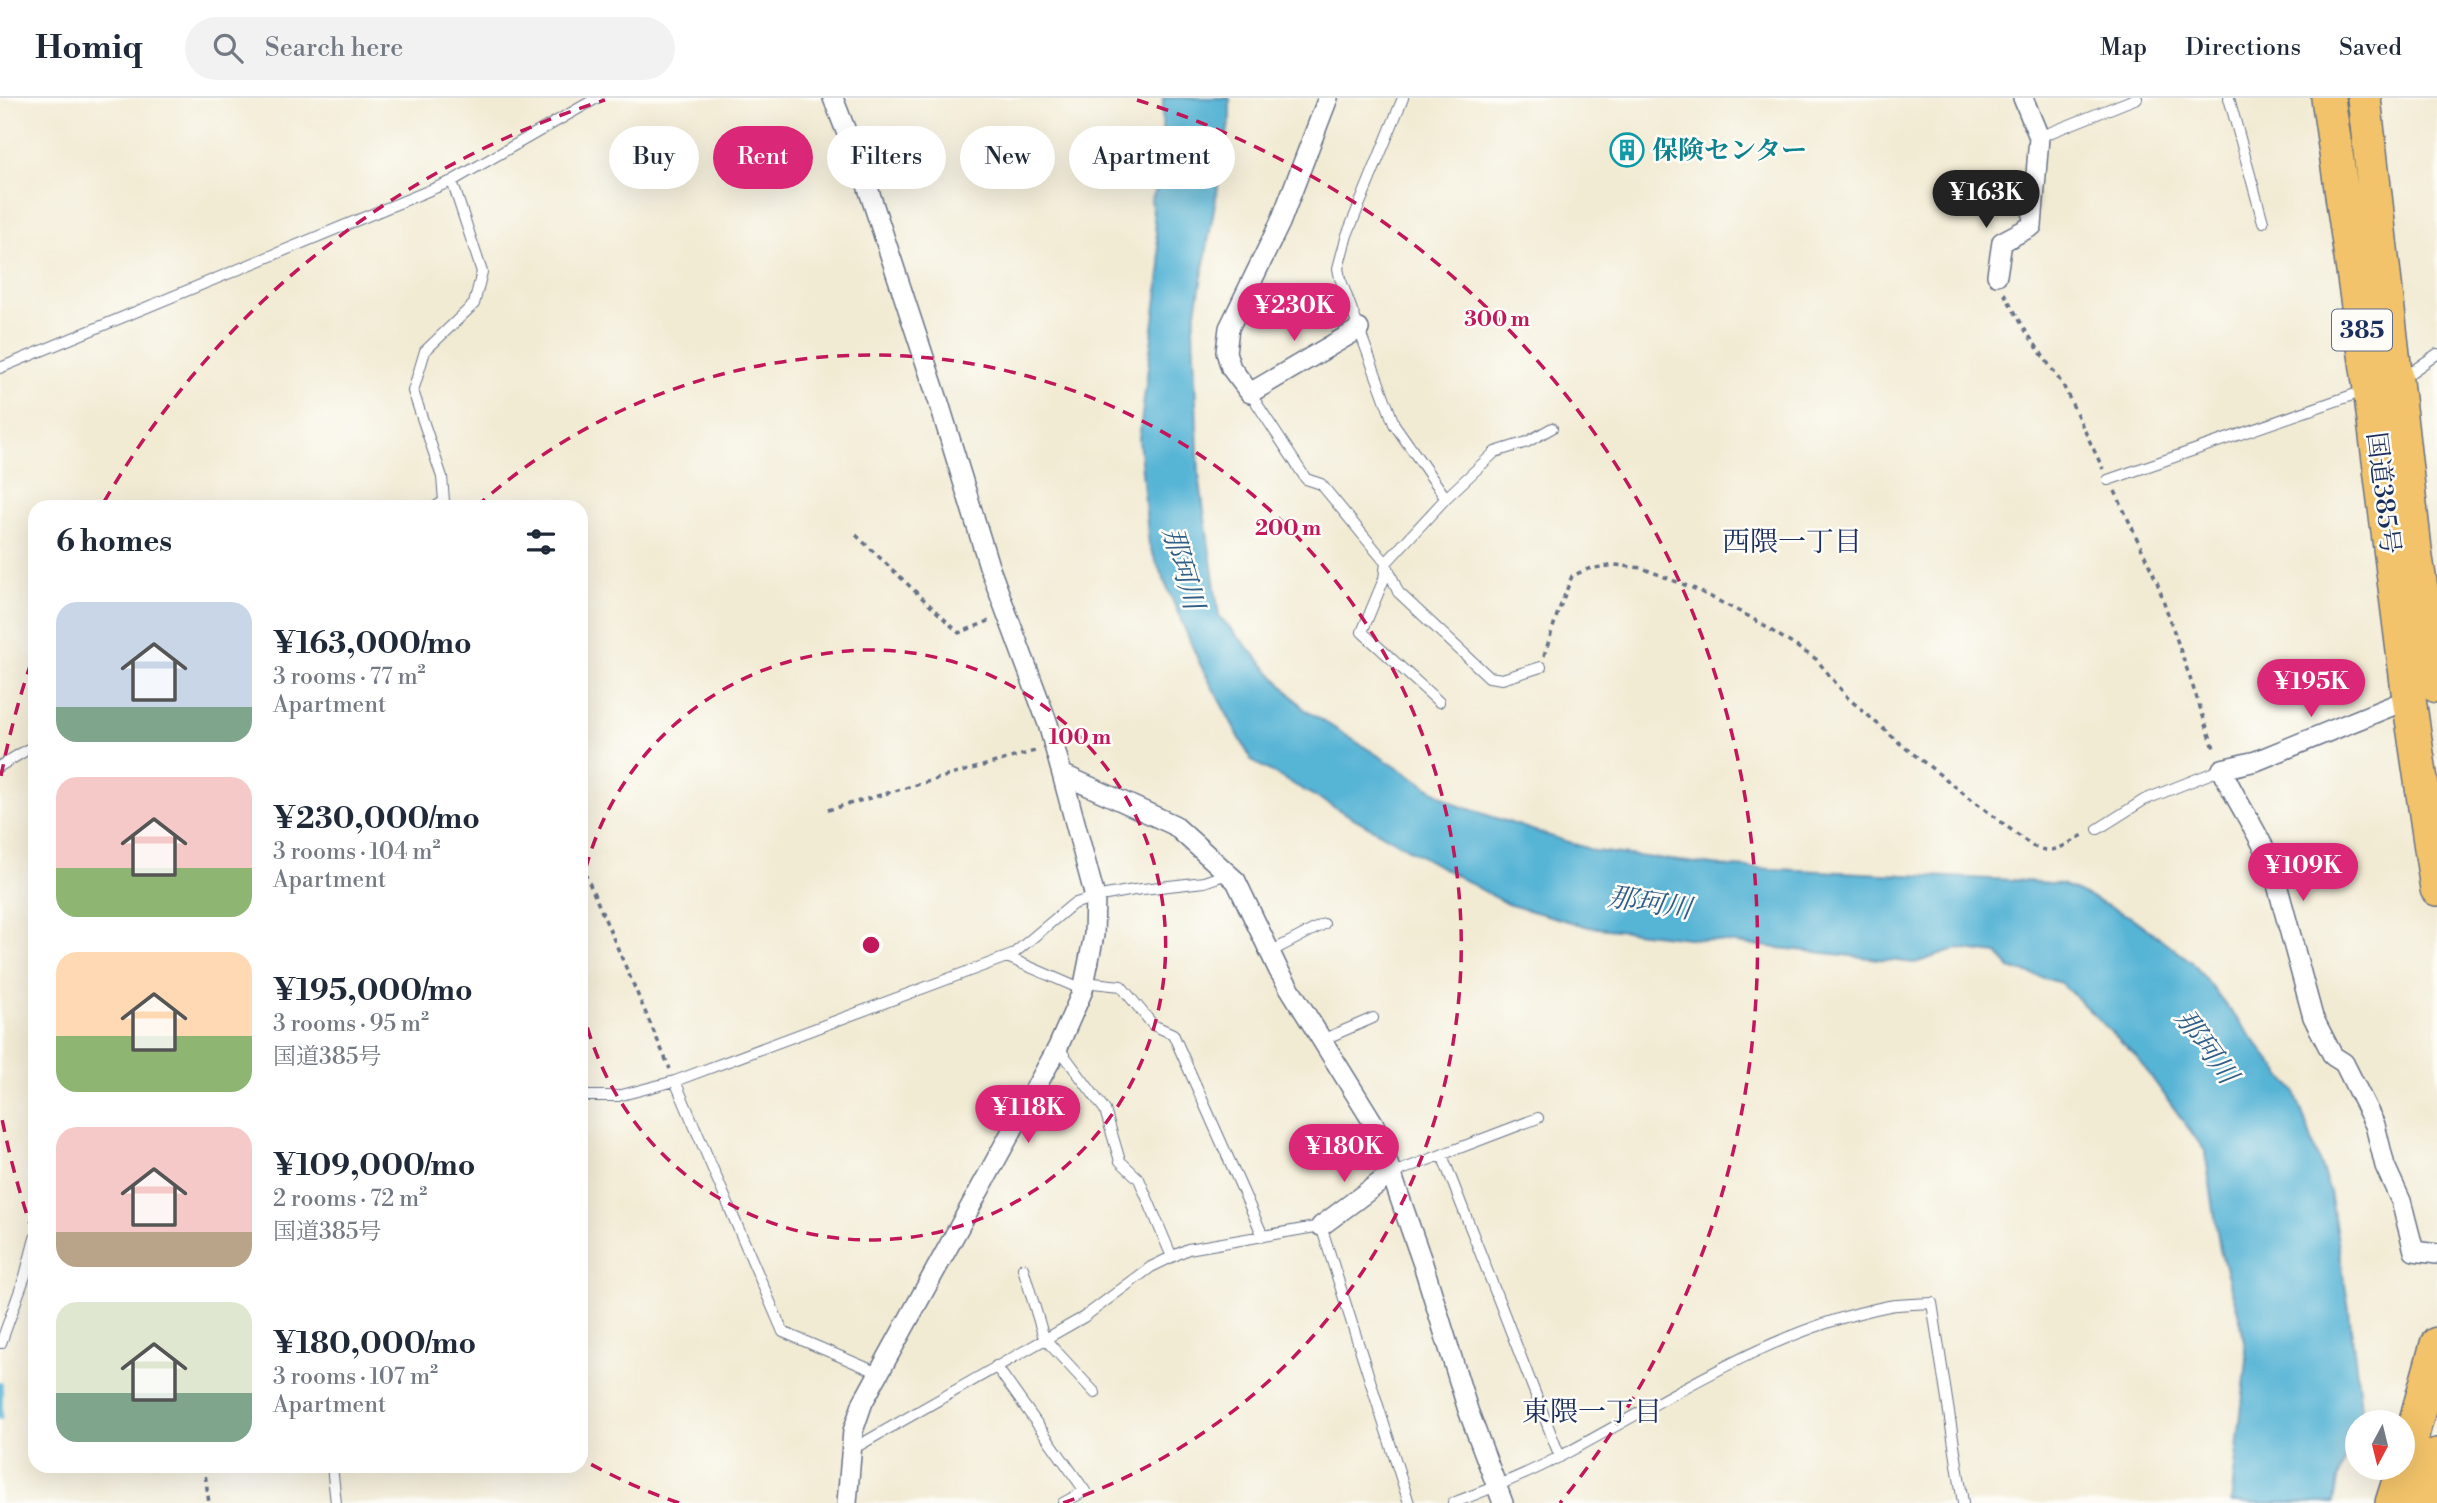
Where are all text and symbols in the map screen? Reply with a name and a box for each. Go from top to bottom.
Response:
search box [185,17,675,80]
text: Homiq [35,28,143,69]
icon: search [209,29,247,67]
text: Search here [265,32,403,64]
text: Map [2100,33,2147,63]
text: Directions [2185,33,2301,63]
text: Saved [2339,33,2402,63]
chip: Buy [609,126,699,189]
chip: Rent [713,126,813,189]
chip: Filters [827,126,946,189]
chip: New [960,126,1055,189]
chip: Apartment [1069,126,1235,189]
building icon: 保険センター [1608,131,1646,169]
place label: 保険センター [1652,135,1807,167]
pin: ¥163K [1937,170,2035,230]
text: ¥163K [1949,179,2023,207]
pin: ¥230K [1245,284,1343,343]
text: ¥230K [1253,292,1335,320]
text: 300 m [1464,307,1530,333]
road number: 385 [2332,310,2392,351]
street label: 国道385号 [2360,430,2406,556]
text: 200 m [1255,516,1321,542]
text: 6 homes [56,523,172,561]
icon: filters [522,523,560,561]
water label: 那珂川 [1154,523,1212,616]
district label: 西隈一丁目 [1722,525,1862,560]
text: ¥163,000/mo [273,625,472,663]
icon: home [112,630,196,714]
pin: ¥195K [2262,660,2360,719]
text: 3 rooms · 77 m² [273,663,426,691]
text: ¥195K [2273,668,2349,696]
text: Apartment [273,691,386,719]
text: 100 m [1049,725,1111,751]
text: ¥230,000/mo [273,800,480,838]
icon: home [112,805,196,889]
text: 3 rooms · 104 m² [273,838,441,866]
pin: ¥109K [2254,844,2352,903]
text: ¥109K [2264,852,2342,880]
text: Apartment [273,866,386,894]
water label: 那珂川 [1606,880,1697,928]
centre of rings [859,933,883,957]
text: ¥195,000/mo [273,972,473,1010]
icon: home [112,980,196,1064]
water label: 那珂川 [2167,1003,2246,1094]
text: 3 rooms · 95 m² [273,1010,429,1038]
text: 国道385号 [273,1043,381,1071]
pin: ¥118K [979,1086,1077,1145]
text: ¥118K [991,1094,1065,1122]
pin: ¥180K [1295,1124,1393,1184]
text: ¥180K [1305,1133,1383,1161]
text: ¥109,000/mo [273,1147,475,1185]
icon: home [112,1155,196,1239]
text: 2 rooms · 72 m² [273,1185,427,1213]
text: 国道385号 [273,1218,381,1246]
text: ¥180,000/mo [273,1325,476,1363]
icon: home [112,1330,196,1414]
text: 3 rooms · 107 m² [273,1363,438,1391]
text: Apartment [273,1391,386,1419]
district label: 東隈一丁目 [1522,1395,1662,1430]
north arrow [2345,1410,2415,1480]
map controls [2345,1410,2415,1480]

